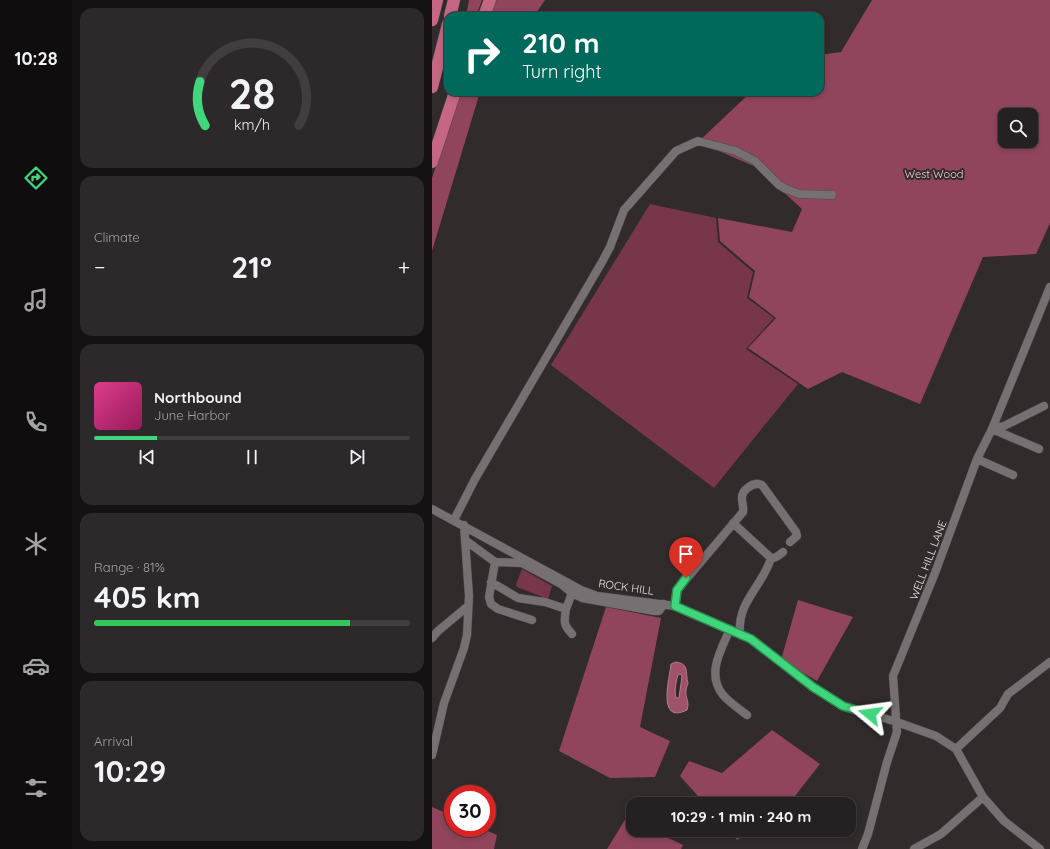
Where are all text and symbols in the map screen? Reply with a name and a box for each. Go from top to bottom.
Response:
text: 210 m [522,25,600,60]
icon: right [456,28,508,80]
text: 10:28 [14,47,58,70]
text: Turn right [522,60,602,83]
text: 28 [229,67,275,119]
map controls [998,108,1038,148]
button: search [998,108,1038,148]
text: km/h [234,116,270,134]
icon: directions [22,164,50,192]
park label: West Wood [905,167,963,181]
text: Climate [94,229,140,245]
text: 21° [231,248,272,286]
text: − [94,253,105,281]
text: + [398,253,410,281]
icon: music [22,286,50,314]
text: Northbound [154,388,242,407]
text: June Harbor [154,407,230,423]
icon: phone [22,408,50,436]
icon: previous [136,446,158,468]
icon: pause [241,446,263,468]
icon: next [346,446,368,468]
street label: WELL HILL LANE [906,518,950,602]
icon: climate [22,530,50,558]
pin [669,537,703,578]
icon: arrive [675,543,697,565]
text: Range · 81% [94,559,165,575]
street label: ROCK HILL [597,576,655,598]
text: 405 km [94,578,200,616]
icon: car [22,652,50,680]
position arrow [849,693,891,735]
text: Arrival [94,733,133,749]
text: 10:29 [94,752,166,790]
icon: filters [22,774,50,802]
speed limit sign: 30 [444,785,496,837]
text: 10:29 · 1 min · 240 m [671,807,811,826]

